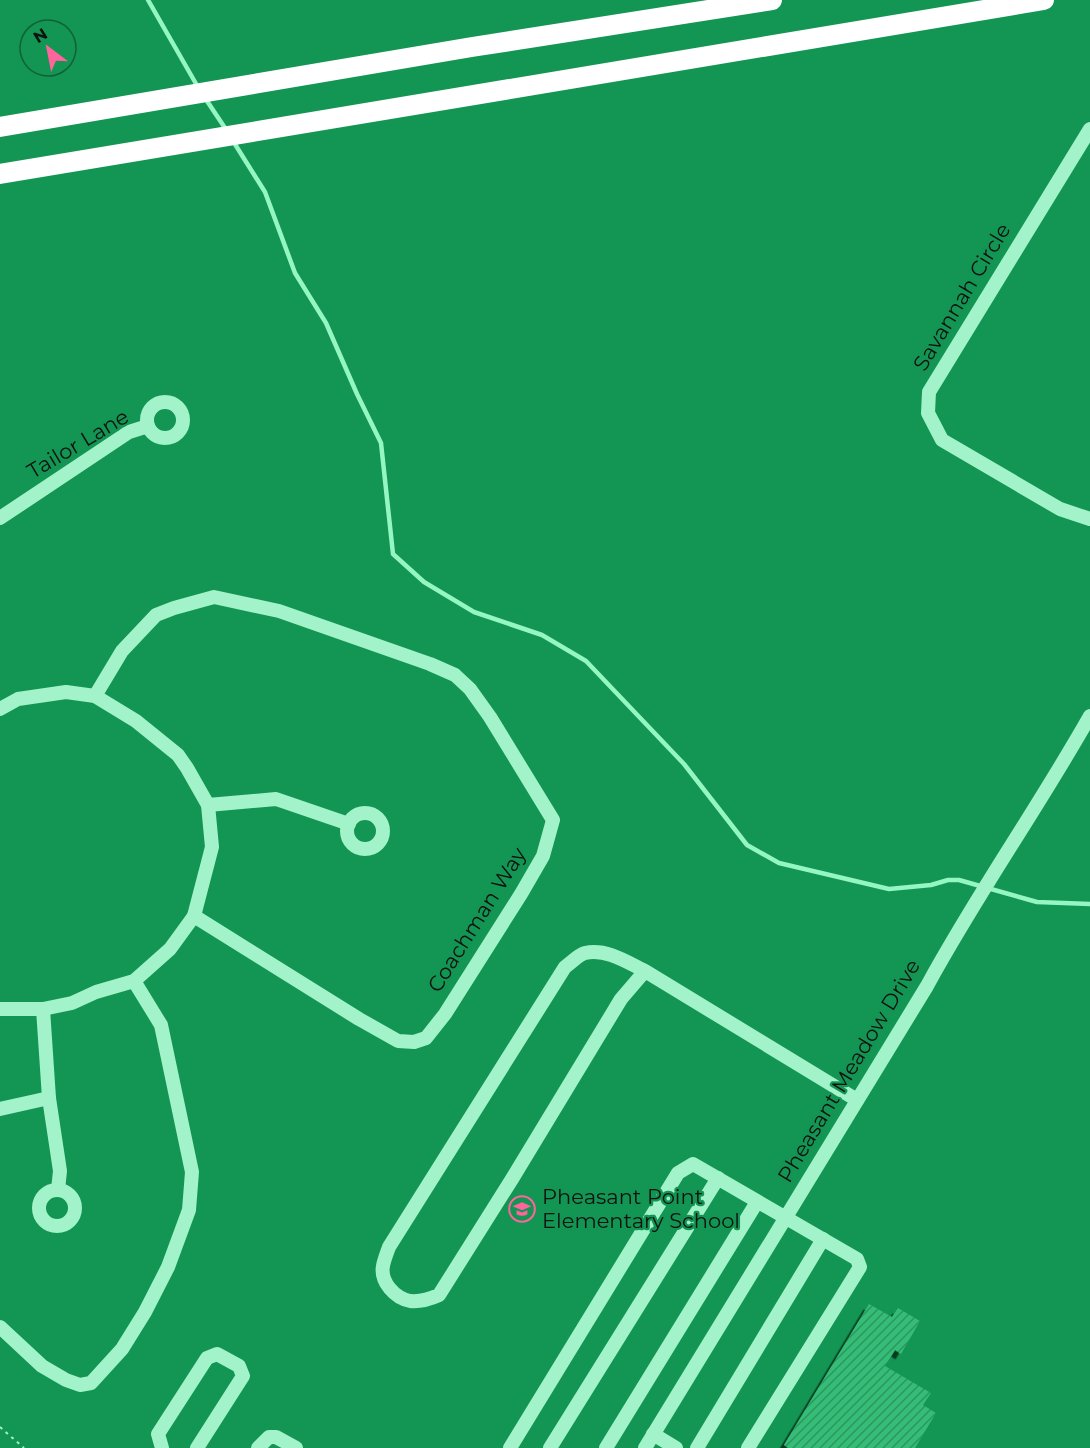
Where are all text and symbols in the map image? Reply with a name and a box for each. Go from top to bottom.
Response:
north arrow [18,18,78,78]
text: N [30,24,51,47]
street label: Savannah Circle [908,218,1015,375]
street label: Tailor Lane [22,404,133,484]
street label: Coachman Way [422,842,531,997]
street label: Pheasant Meadow Drive [772,955,925,1187]
place label: Pheasant Point Elementary School [542,1184,740,1233]
school or university icon: Pheasant Point Elementary School [507,1194,537,1224]

